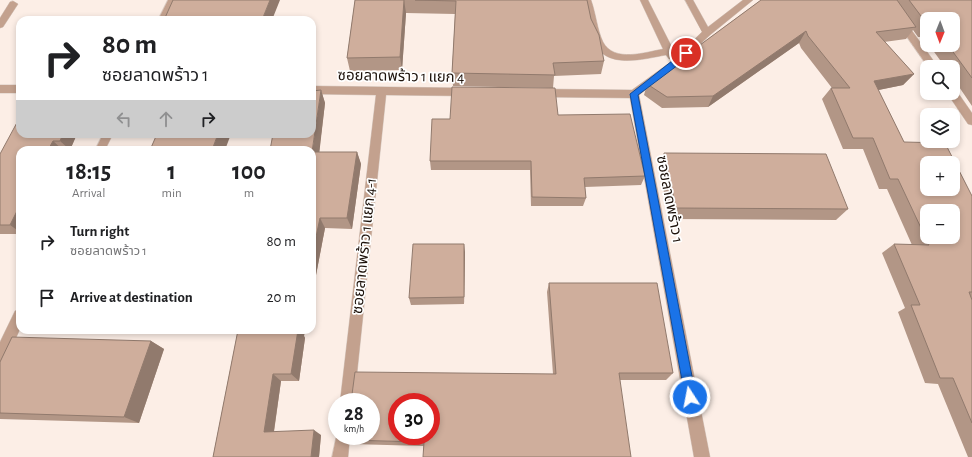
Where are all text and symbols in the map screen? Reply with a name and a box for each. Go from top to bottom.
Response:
north arrow [920,12,960,52]
map controls [920,12,960,244]
text: 80 m [102,31,157,59]
icon: right [36,32,88,84]
pin [669,36,703,70]
icon: arrive [675,42,697,64]
button: search [920,60,960,100]
text: ซอยลาดพร้าว 1 [102,67,208,85]
street label: ซอยลาดพร้าว 1 แยก 4 [337,67,465,85]
icon: left [113,108,135,130]
icon: ahead [155,108,177,130]
icon: right [197,108,219,130]
button: layers [920,108,960,148]
street label: ซอยลาดพร้าว 1 [654,154,686,244]
button: + [920,156,960,196]
text: 18:15 [66,160,111,184]
text: 1 [167,160,176,184]
text: 100 [232,160,266,184]
street label: ซอยลาดพร้าว 1 แยก 4-1 [349,177,379,315]
text: Arrival [72,187,105,200]
text: min [162,187,182,200]
text: m [244,187,254,200]
button: − [920,204,960,244]
text: Turn right [70,224,129,239]
icon: right [36,231,58,253]
text: 80 m [266,234,296,249]
text: ซอยลาดพร้าว 1 [70,245,147,258]
icon: arrive [36,287,58,309]
text: Arrive at destination [70,290,193,305]
text: 20 m [267,290,296,305]
position arrow [669,376,711,418]
speed limit sign: 30 [388,393,440,445]
text: 28 [344,404,364,424]
text: km/h [344,424,364,434]

